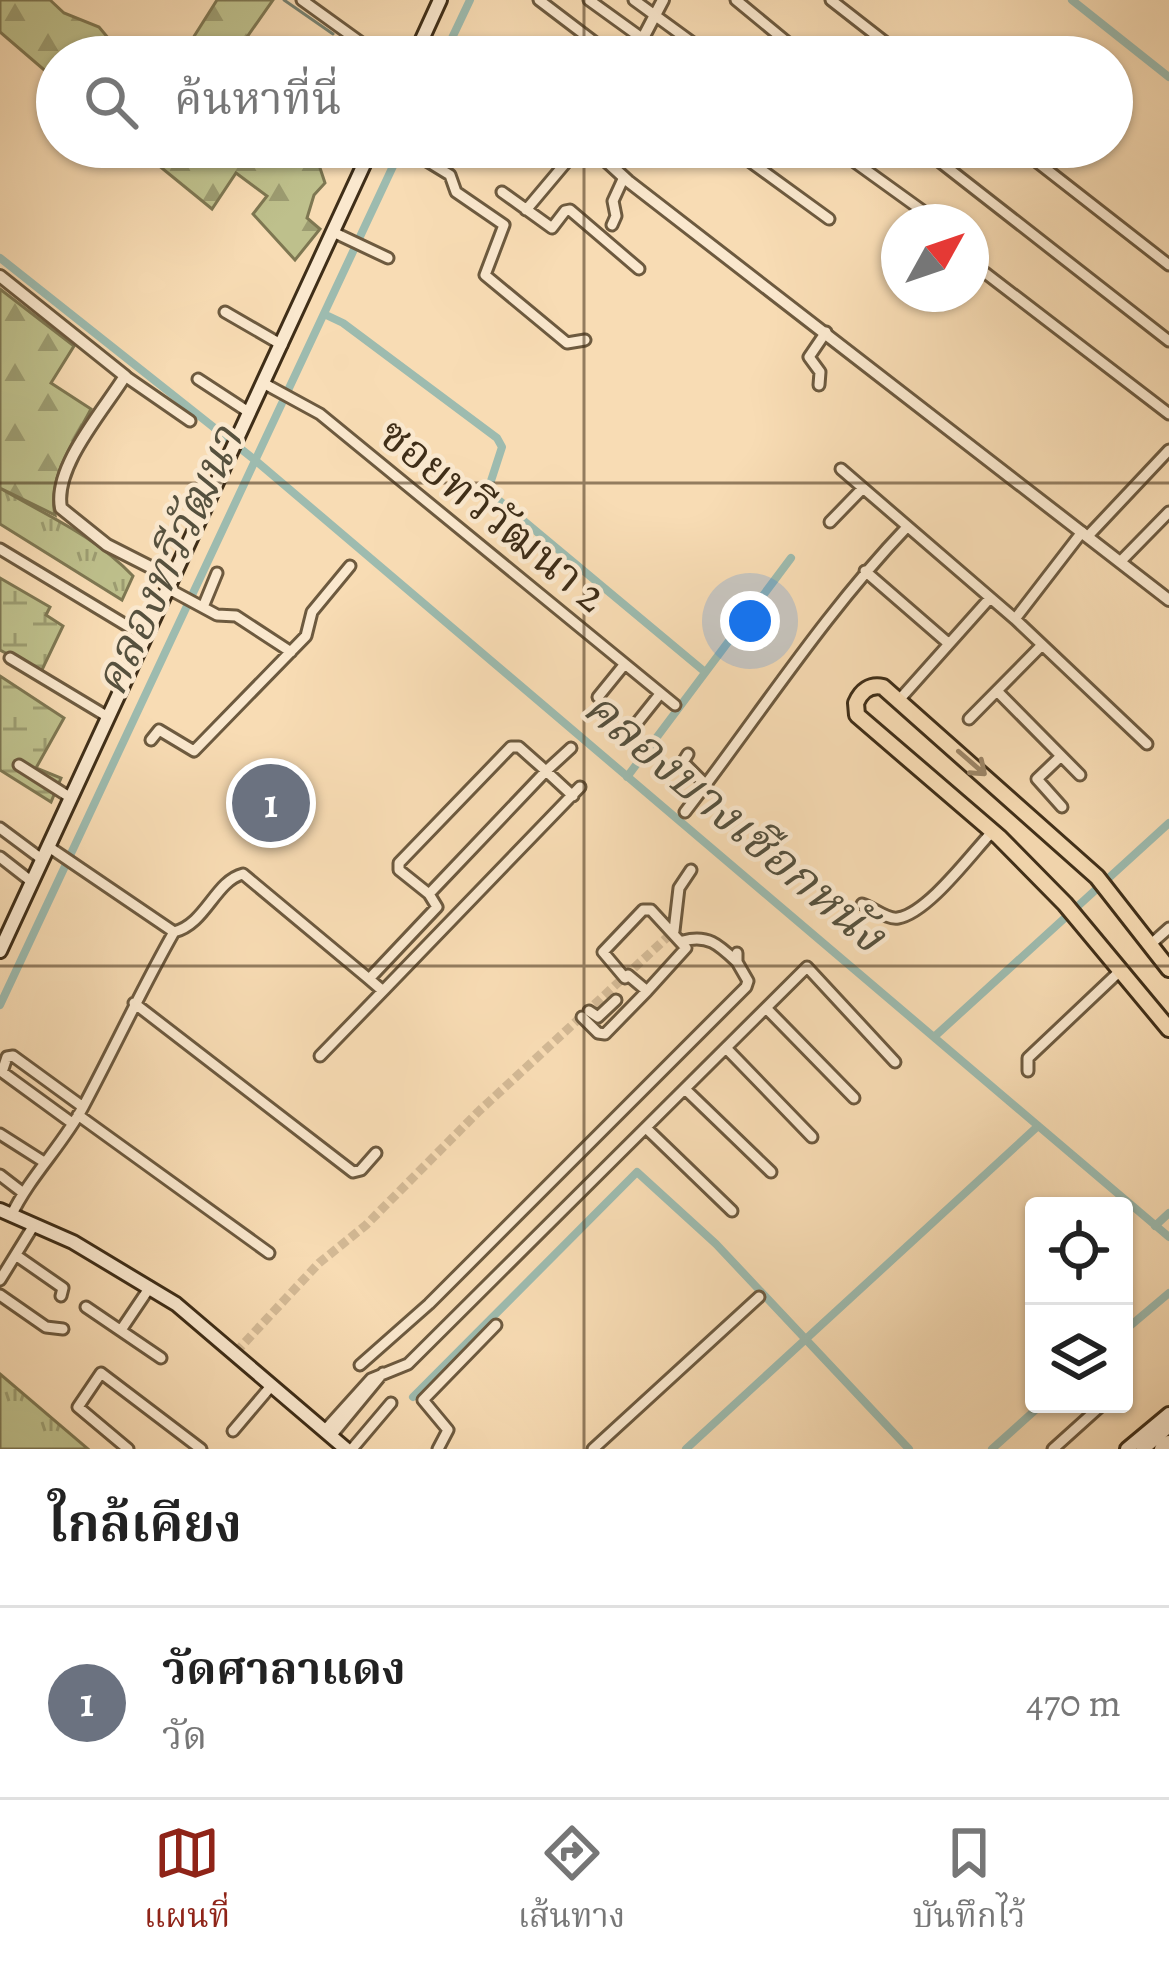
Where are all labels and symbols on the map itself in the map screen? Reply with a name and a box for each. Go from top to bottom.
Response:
north arrow [881,204,989,312]
street label: ซอยทวีวัฒนา 2 [366,404,620,626]
water label: คลองทวีวัฒนา [77,415,260,706]
your location [720,591,780,651]
water label: คลองบางเชือกหนัง [570,675,902,968]
one-way arrow [956,749,987,777]
pin: 1 [232,758,310,848]

